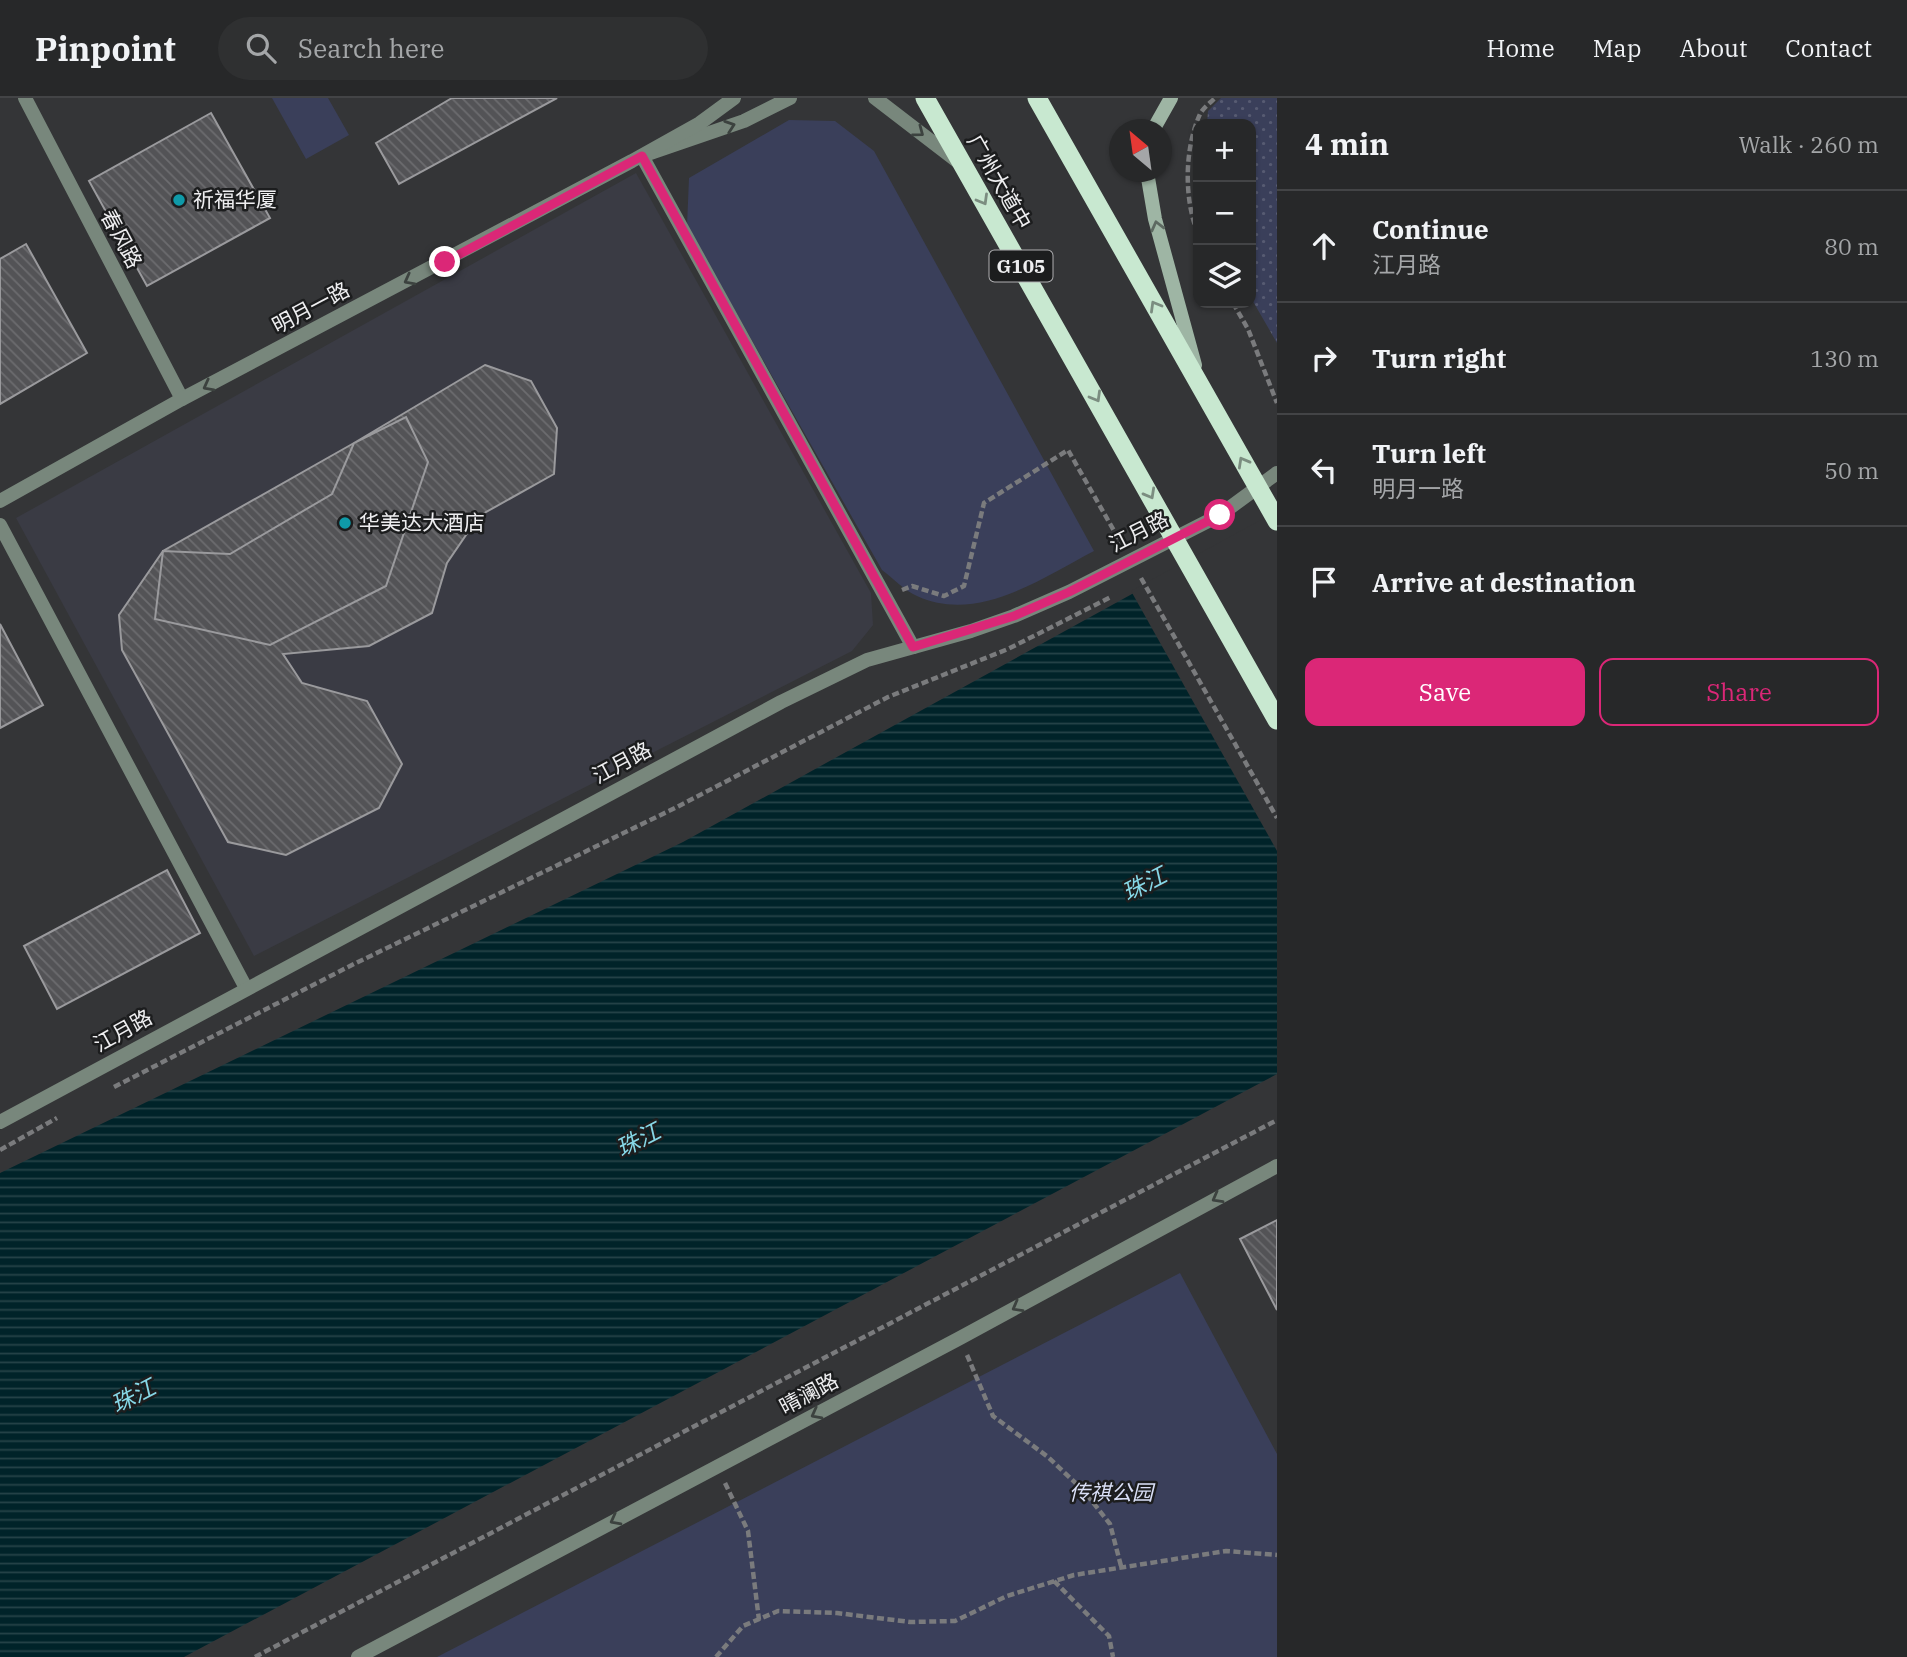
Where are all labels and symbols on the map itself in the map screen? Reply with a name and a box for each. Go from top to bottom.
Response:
north arrow [1109,119,1172,182]
one-way arrow [723,120,736,134]
one-way arrow [911,123,924,136]
street label: 广州大道中 [961,129,1038,234]
place label: 祈福华厦 [193,185,277,213]
marker: 祈福华厦 [171,192,187,208]
one-way arrow [975,192,988,205]
street label: 春风路 [95,204,149,273]
one-way arrow [1151,221,1165,233]
route end [429,246,460,277]
road number: G105 [990,250,1052,282]
one-way arrow [404,272,416,286]
street label: 明月一路 [267,275,354,339]
one-way arrow [1150,301,1163,313]
one-way arrow [202,377,215,391]
one-way arrow [1088,390,1101,403]
one-way arrow [1238,457,1251,469]
one-way arrow [1142,487,1155,499]
route start [1204,499,1235,530]
street label: 江月路 [1104,504,1173,558]
place label: 华美达大酒店 [359,508,485,536]
marker: 华美达大酒店 [337,515,353,531]
street label: 江月路 [587,735,656,789]
water label: 珠江 [1116,858,1174,907]
street label: 江月路 [88,1003,157,1058]
water label: 珠江 [610,1114,668,1163]
one-way arrow [1212,1190,1224,1203]
one-way arrow [1012,1299,1024,1312]
street label: 晴澜路 [774,1366,843,1420]
water label: 珠江 [105,1370,163,1419]
one-way arrow [811,1406,824,1419]
park label: 传祺公园 [1069,1478,1156,1506]
one-way arrow [610,1512,622,1525]

